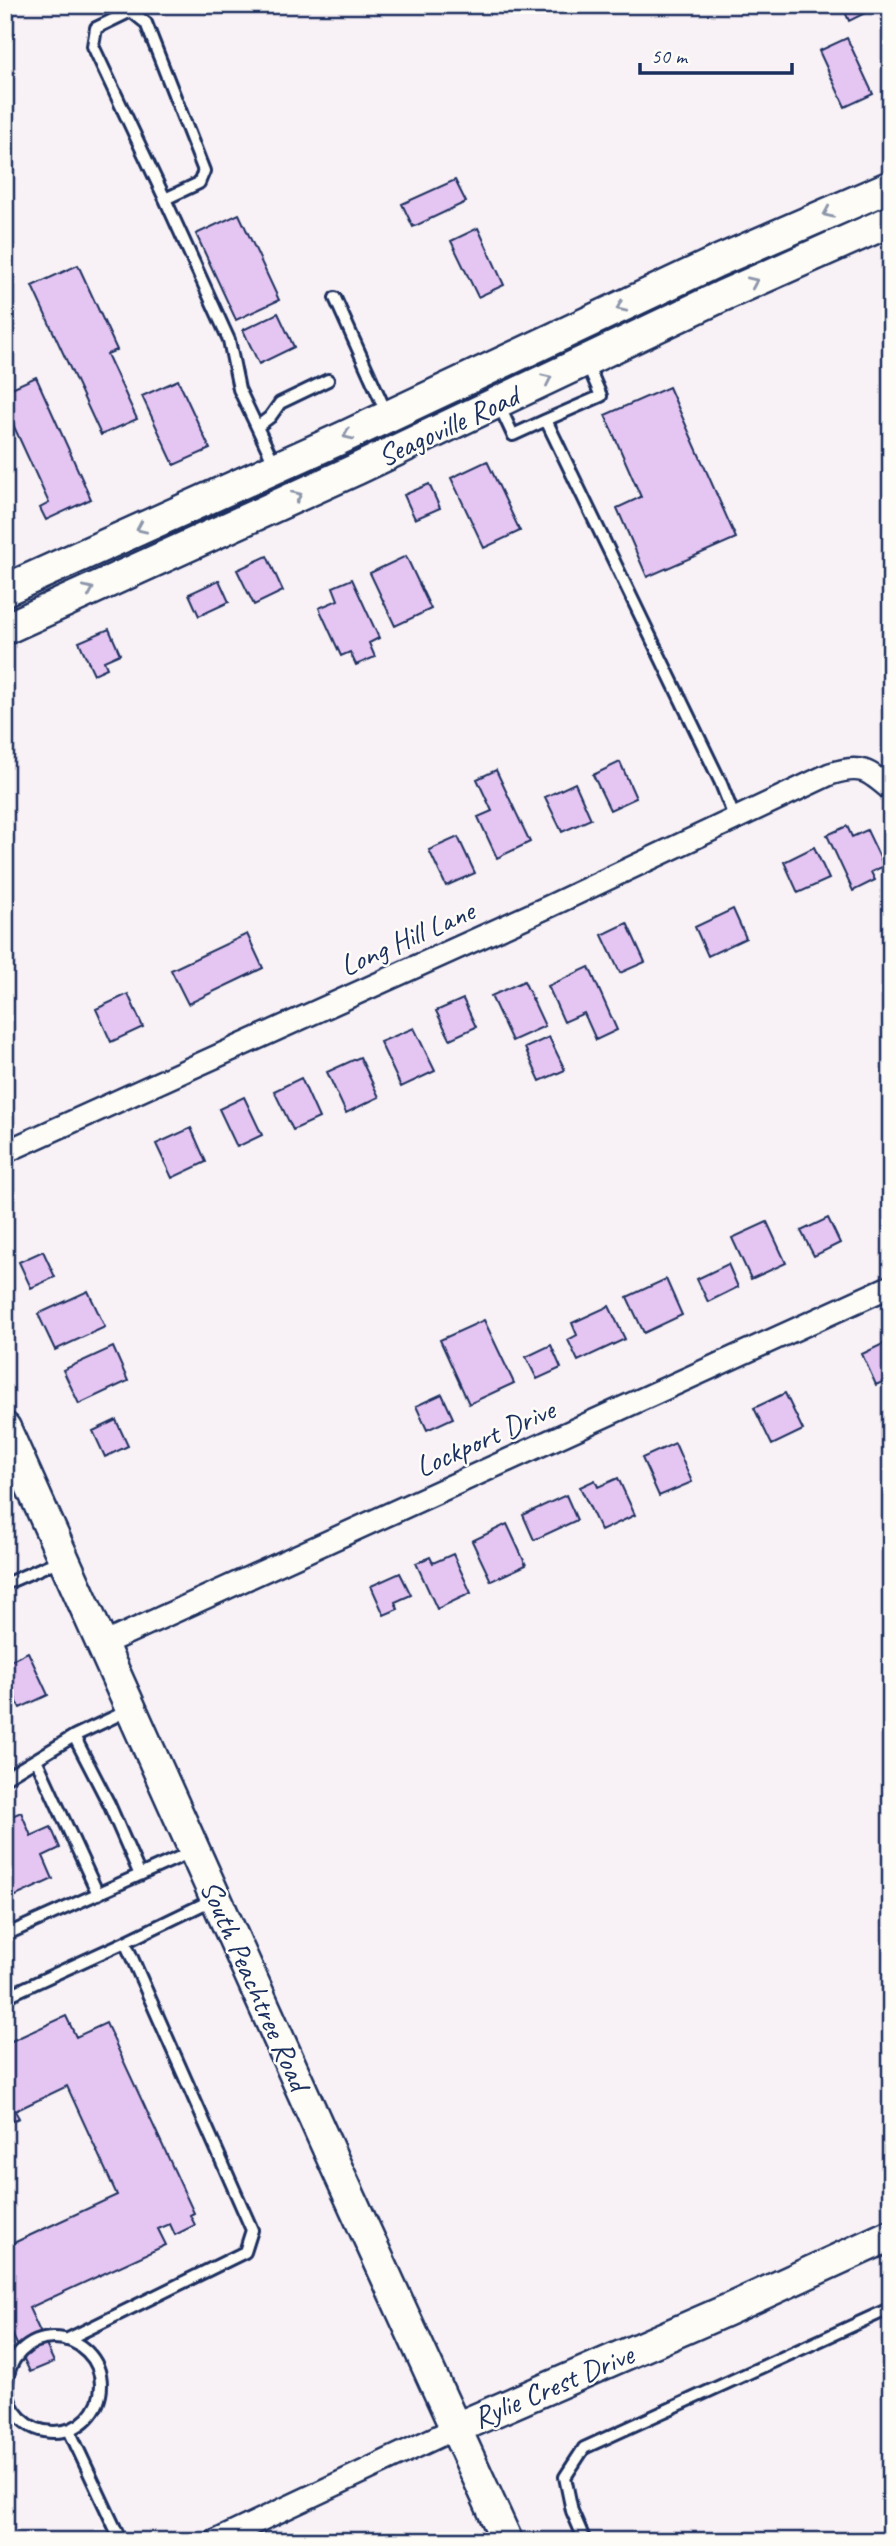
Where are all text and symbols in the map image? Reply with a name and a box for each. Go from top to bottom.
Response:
scale bar [640,32,793,76]
text: 50 m [651,43,689,69]
one-way arrow [823,205,835,219]
one-way arrow [746,276,758,290]
one-way arrow [616,299,628,313]
one-way arrow [540,373,552,387]
street label: Seagoville Road [372,375,528,475]
one-way arrow [343,427,356,441]
one-way arrow [289,490,302,504]
one-way arrow [136,520,148,534]
one-way arrow [82,584,94,598]
street label: Long Hill Lane [334,891,482,984]
street label: Lockport Drive [410,1390,563,1486]
street label: South Peachtree Road [192,1874,320,2100]
street label: Rylie Crest Drive [467,2334,641,2437]

